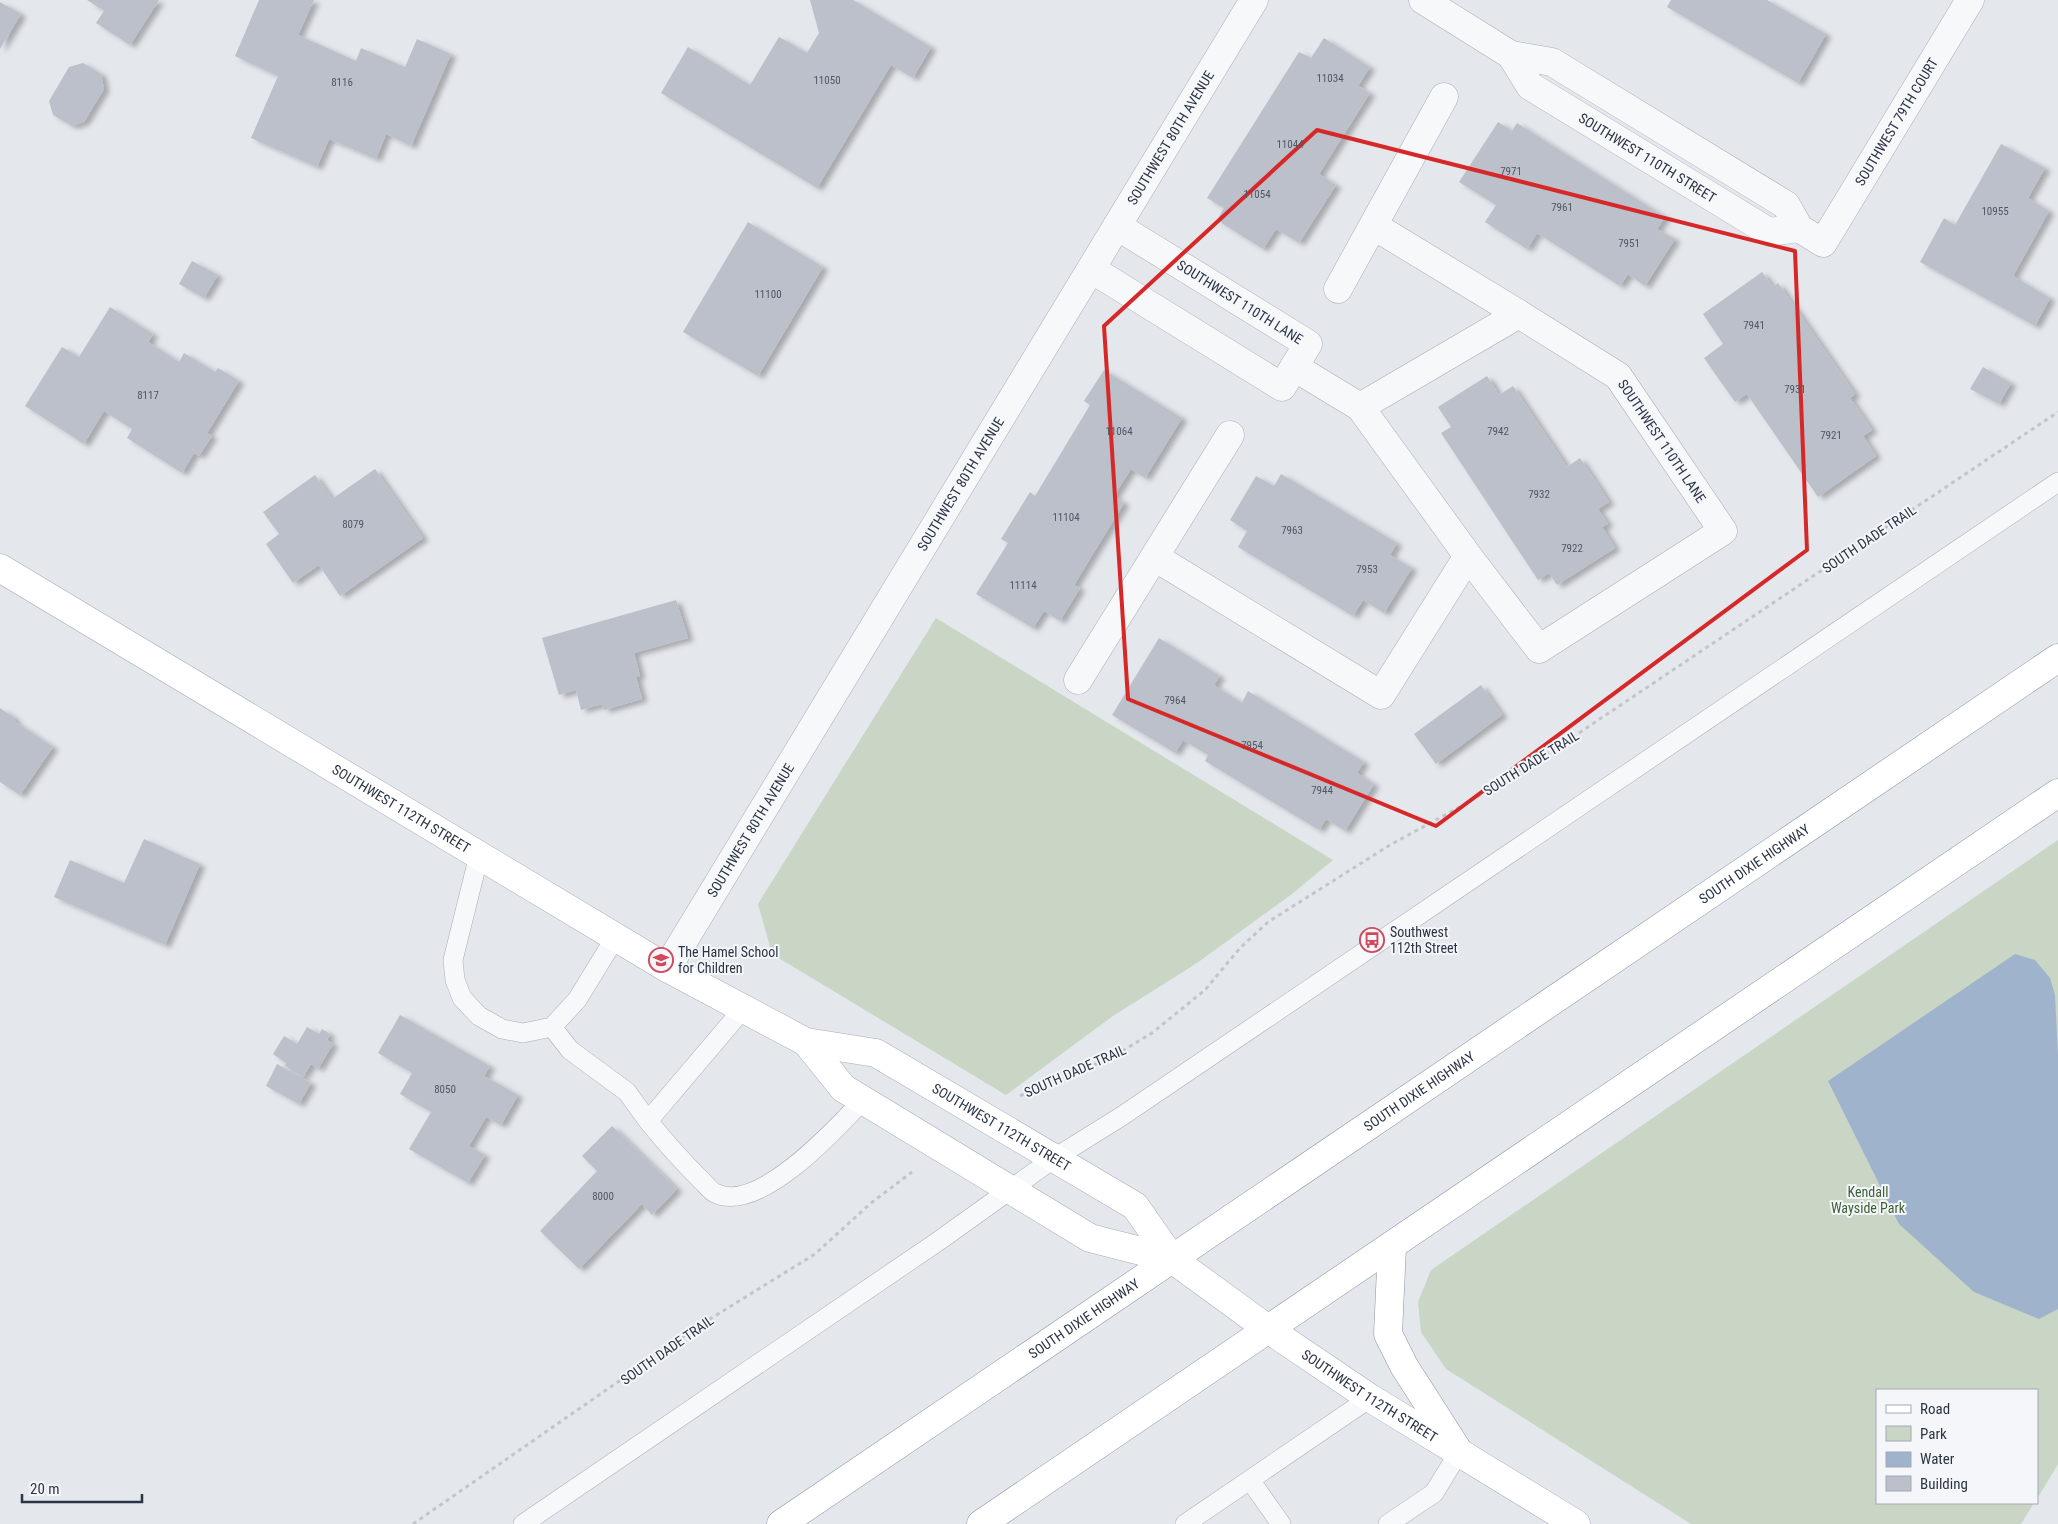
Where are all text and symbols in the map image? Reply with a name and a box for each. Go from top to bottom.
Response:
street label: SOUTHWEST 79TH COURT [1852,55,1941,188]
street label: SOUTHWEST 80TH AVENUE [1124,68,1217,208]
house number: 11034 [1316,72,1344,85]
house number: 11050 [813,74,841,87]
house number: 8116 [331,76,353,89]
street label: SOUTHWEST 110TH STREET [1576,110,1719,206]
house number: 11044 [1276,138,1304,151]
house number: 7971 [1500,165,1522,178]
house number: 11054 [1243,188,1271,201]
house number: 7961 [1551,201,1573,214]
house number: 10955 [1981,205,2009,218]
house number: 7951 [1618,237,1640,250]
street label: SOUTHWEST 110TH LANE [1174,257,1306,347]
house number: 11100 [754,288,782,301]
house number: 7941 [1743,319,1765,332]
street label: SOUTHWEST 110TH LANE [1615,376,1709,506]
house number: 7931 [1784,383,1806,396]
house number: 8117 [137,389,159,402]
street label: SOUTHWEST 80TH AVENUE [914,414,1007,554]
house number: 11064 [1105,425,1133,438]
house number: 7942 [1487,425,1509,438]
house number: 7921 [1820,429,1842,442]
house number: 7932 [1528,488,1550,501]
street label: SOUTH DADE TRAIL [1819,502,1919,576]
house number: 11104 [1052,511,1080,524]
house number: 8079 [342,518,364,531]
house number: 7963 [1281,524,1303,537]
house number: 7922 [1561,542,1583,555]
house number: 7953 [1356,563,1378,576]
house number: 11114 [1009,579,1037,592]
house number: 7964 [1164,694,1186,707]
street label: SOUTH DADE TRAIL [1480,727,1582,799]
house number: 7954 [1241,739,1263,752]
street label: SOUTHWEST 80TH AVENUE [704,760,797,900]
street label: SOUTHWEST 112TH STREET [329,761,473,856]
house number: 7944 [1311,784,1333,797]
street label: SOUTH DIXIE HIGHWAY [1696,820,1813,907]
place label: Southwest 112th Street [1390,924,1458,956]
bus stop icon: Southwest 112th Street [1359,927,1385,953]
place label: The Hamel School for Children [678,944,779,976]
school or university icon: The Hamel School for Children [648,947,674,973]
street label: SOUTH DADE TRAIL [1022,1041,1129,1101]
street label: SOUTH DIXIE HIGHWAY [1361,1048,1478,1134]
street label: SOUTHWEST 112TH STREET [930,1080,1074,1174]
house number: 8050 [434,1083,456,1096]
park label: Kendall Wayside Park [1831,1184,1906,1216]
house number: 8000 [592,1190,614,1203]
street label: SOUTH DIXIE HIGHWAY [1026,1275,1143,1362]
street label: SOUTH DADE TRAIL [618,1312,717,1388]
street label: SOUTHWEST 112TH STREET [1299,1346,1440,1445]
legend [1876,1389,2038,1504]
text: Road [1920,1400,1950,1418]
text: Park [1920,1425,1947,1443]
text: Water [1920,1450,1955,1468]
scale bar [22,1472,142,1504]
text: Building [1920,1475,1968,1493]
text: 20 m [30,1480,60,1498]

